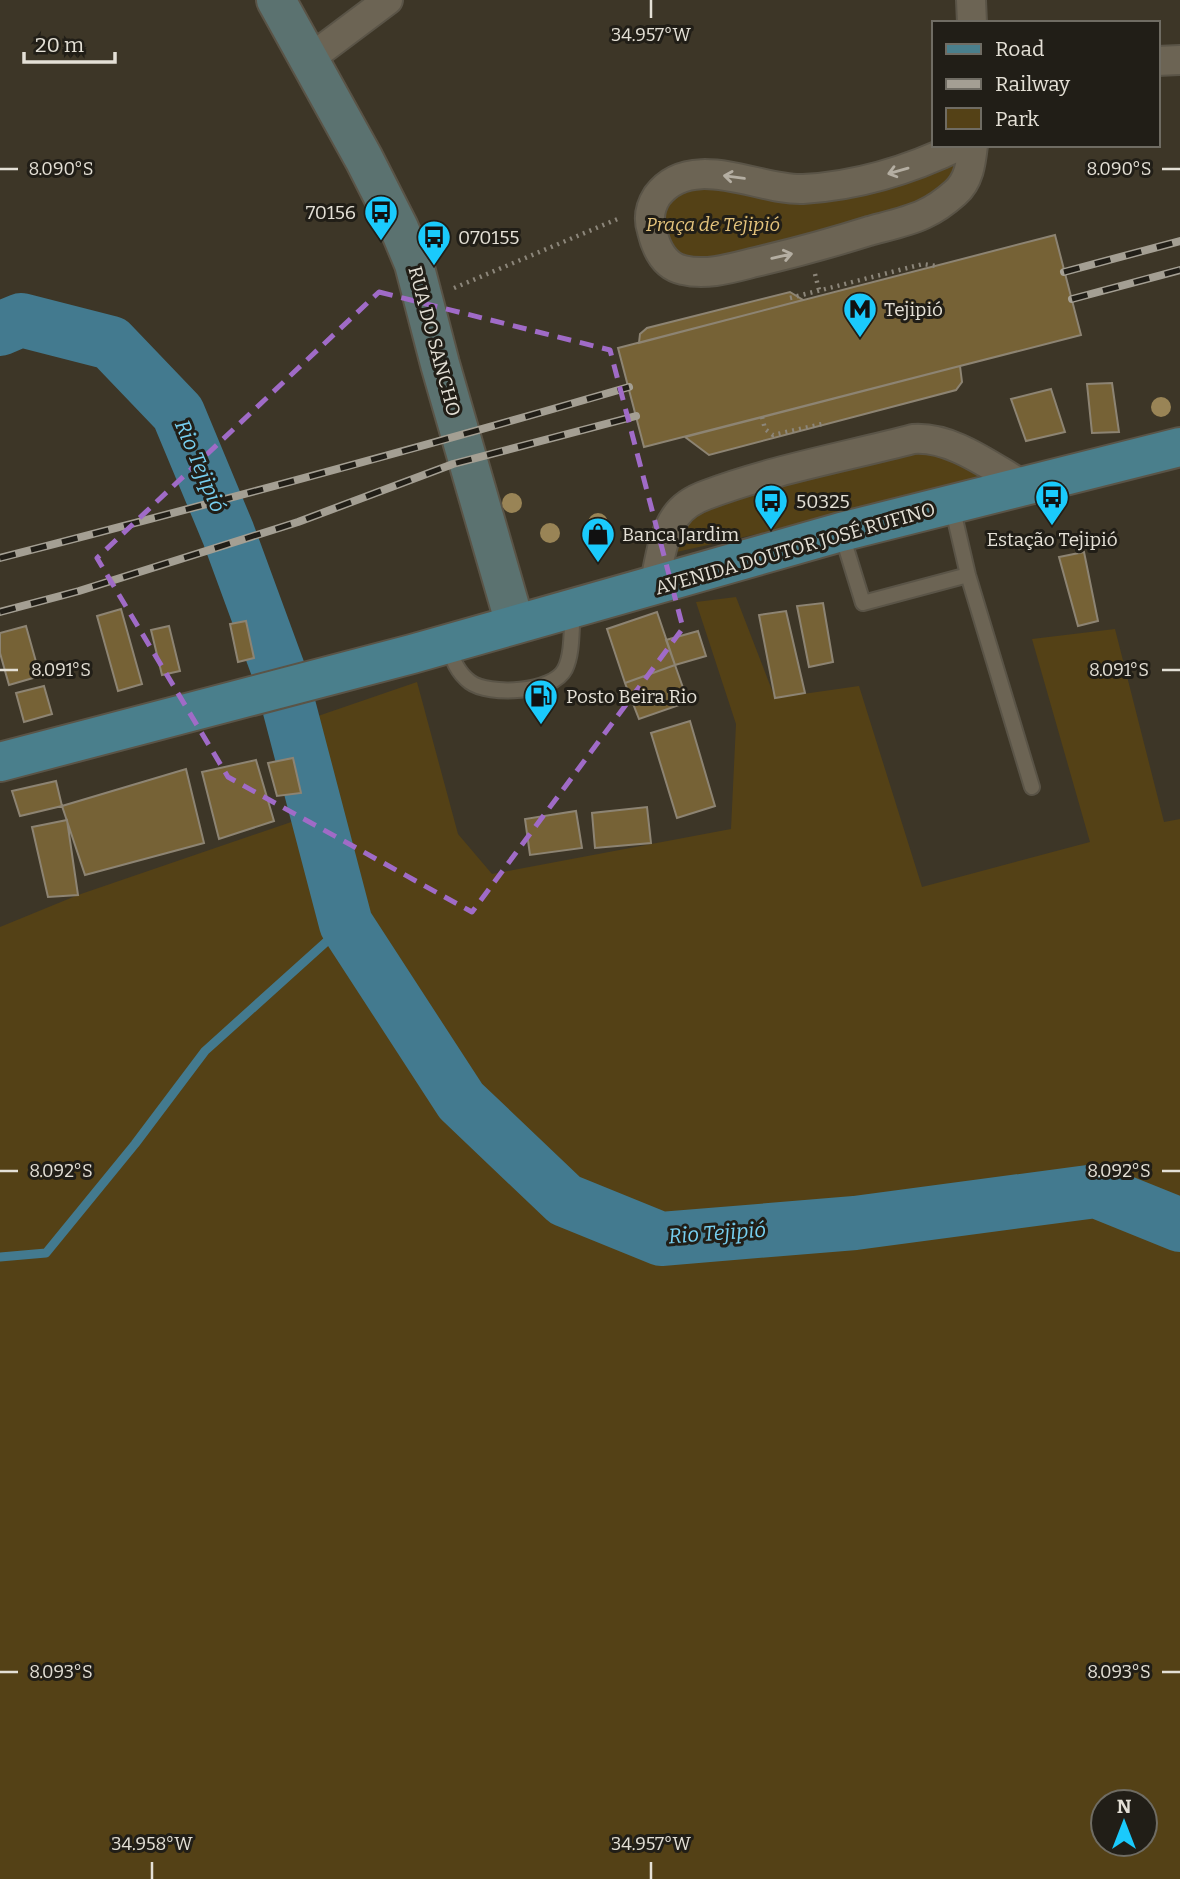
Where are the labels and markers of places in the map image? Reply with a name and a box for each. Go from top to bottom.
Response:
bus stop icon: 70156 [362,193,400,242]
place label: 70156 [306,201,356,224]
bus stop icon: 070155 [415,218,453,267]
place label: 070155 [458,226,520,249]
metro station icon: Tejipió [841,290,879,339]
place label: Tejipió [884,298,943,321]
bus stop icon: Estação Tejipió [1033,478,1071,527]
bus stop icon: 50325 [752,482,790,531]
place label: 50325 [796,490,850,513]
shop icon: Banca Jardim [579,515,617,564]
place label: Banca Jardim [622,523,739,546]
place label: Estação Tejipió [986,528,1118,551]
fuel station icon: Posto Beira Rio [522,677,560,726]
place label: Posto Beira Rio [566,685,697,708]

